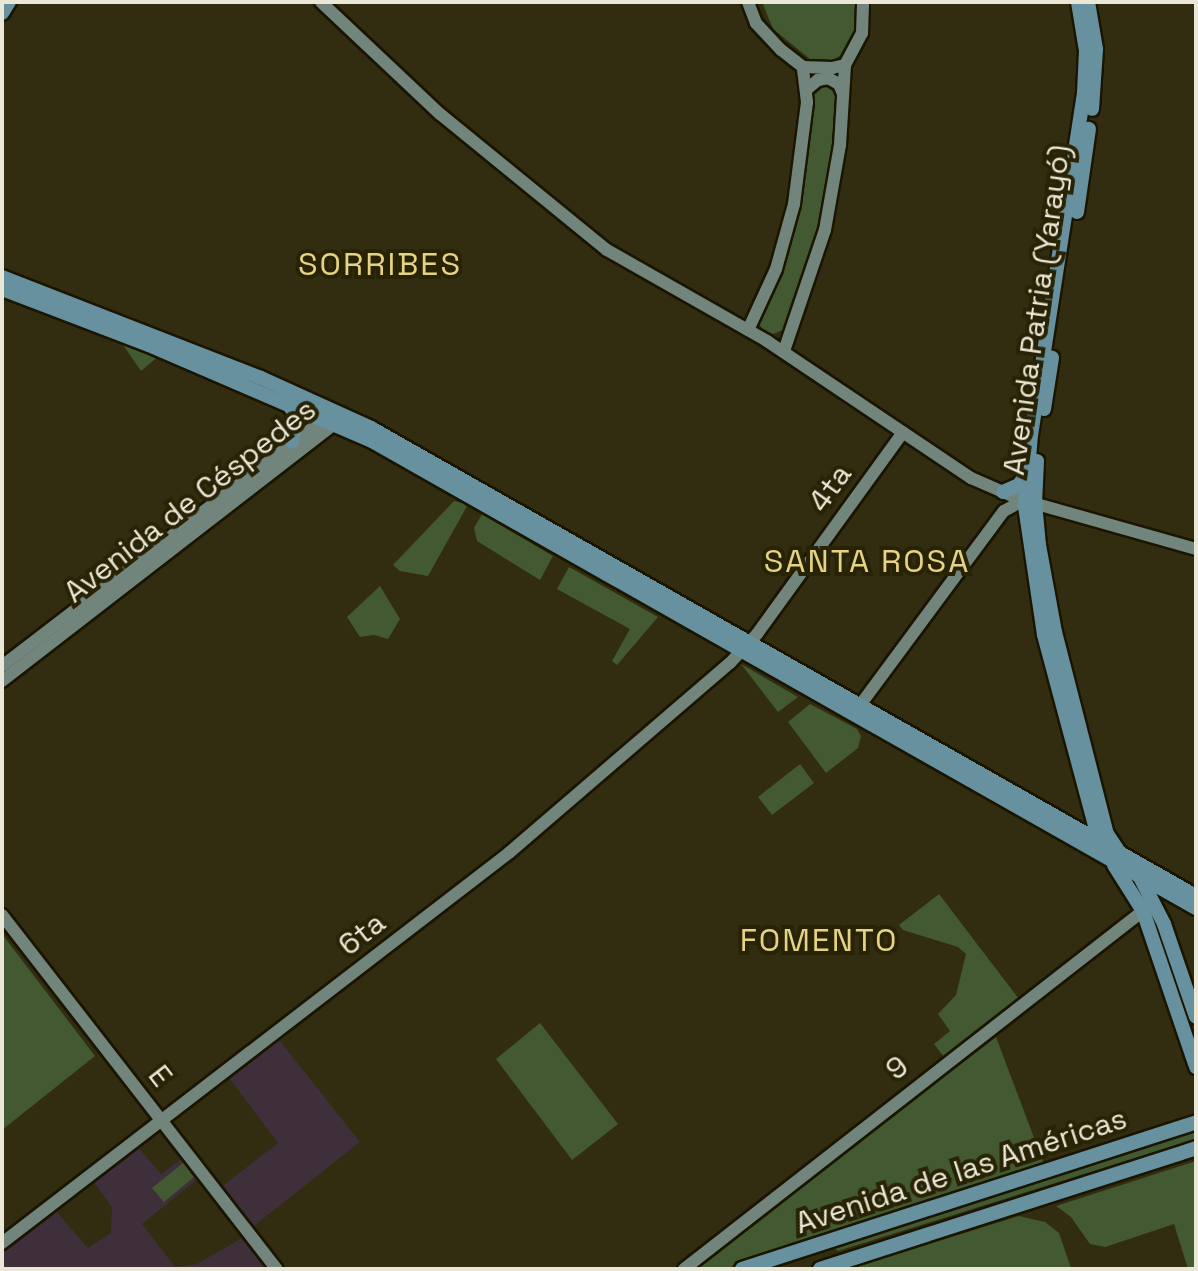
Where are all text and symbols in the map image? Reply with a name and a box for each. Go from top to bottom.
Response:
street label: Avenida Patria (Yarayó) [996,143,1078,477]
district label: SORRIBES [298,245,462,283]
street label: Avenida de Céspedes [57,392,323,610]
street label: 4ta [801,457,859,519]
district label: SANTA ROSA [763,542,971,580]
street label: 6ta [331,905,393,963]
district label: FOMENTO [740,921,898,959]
street label: 9 [879,1048,915,1088]
street label: E [141,1058,179,1094]
street label: Avenida de las Américas [791,1100,1131,1242]

